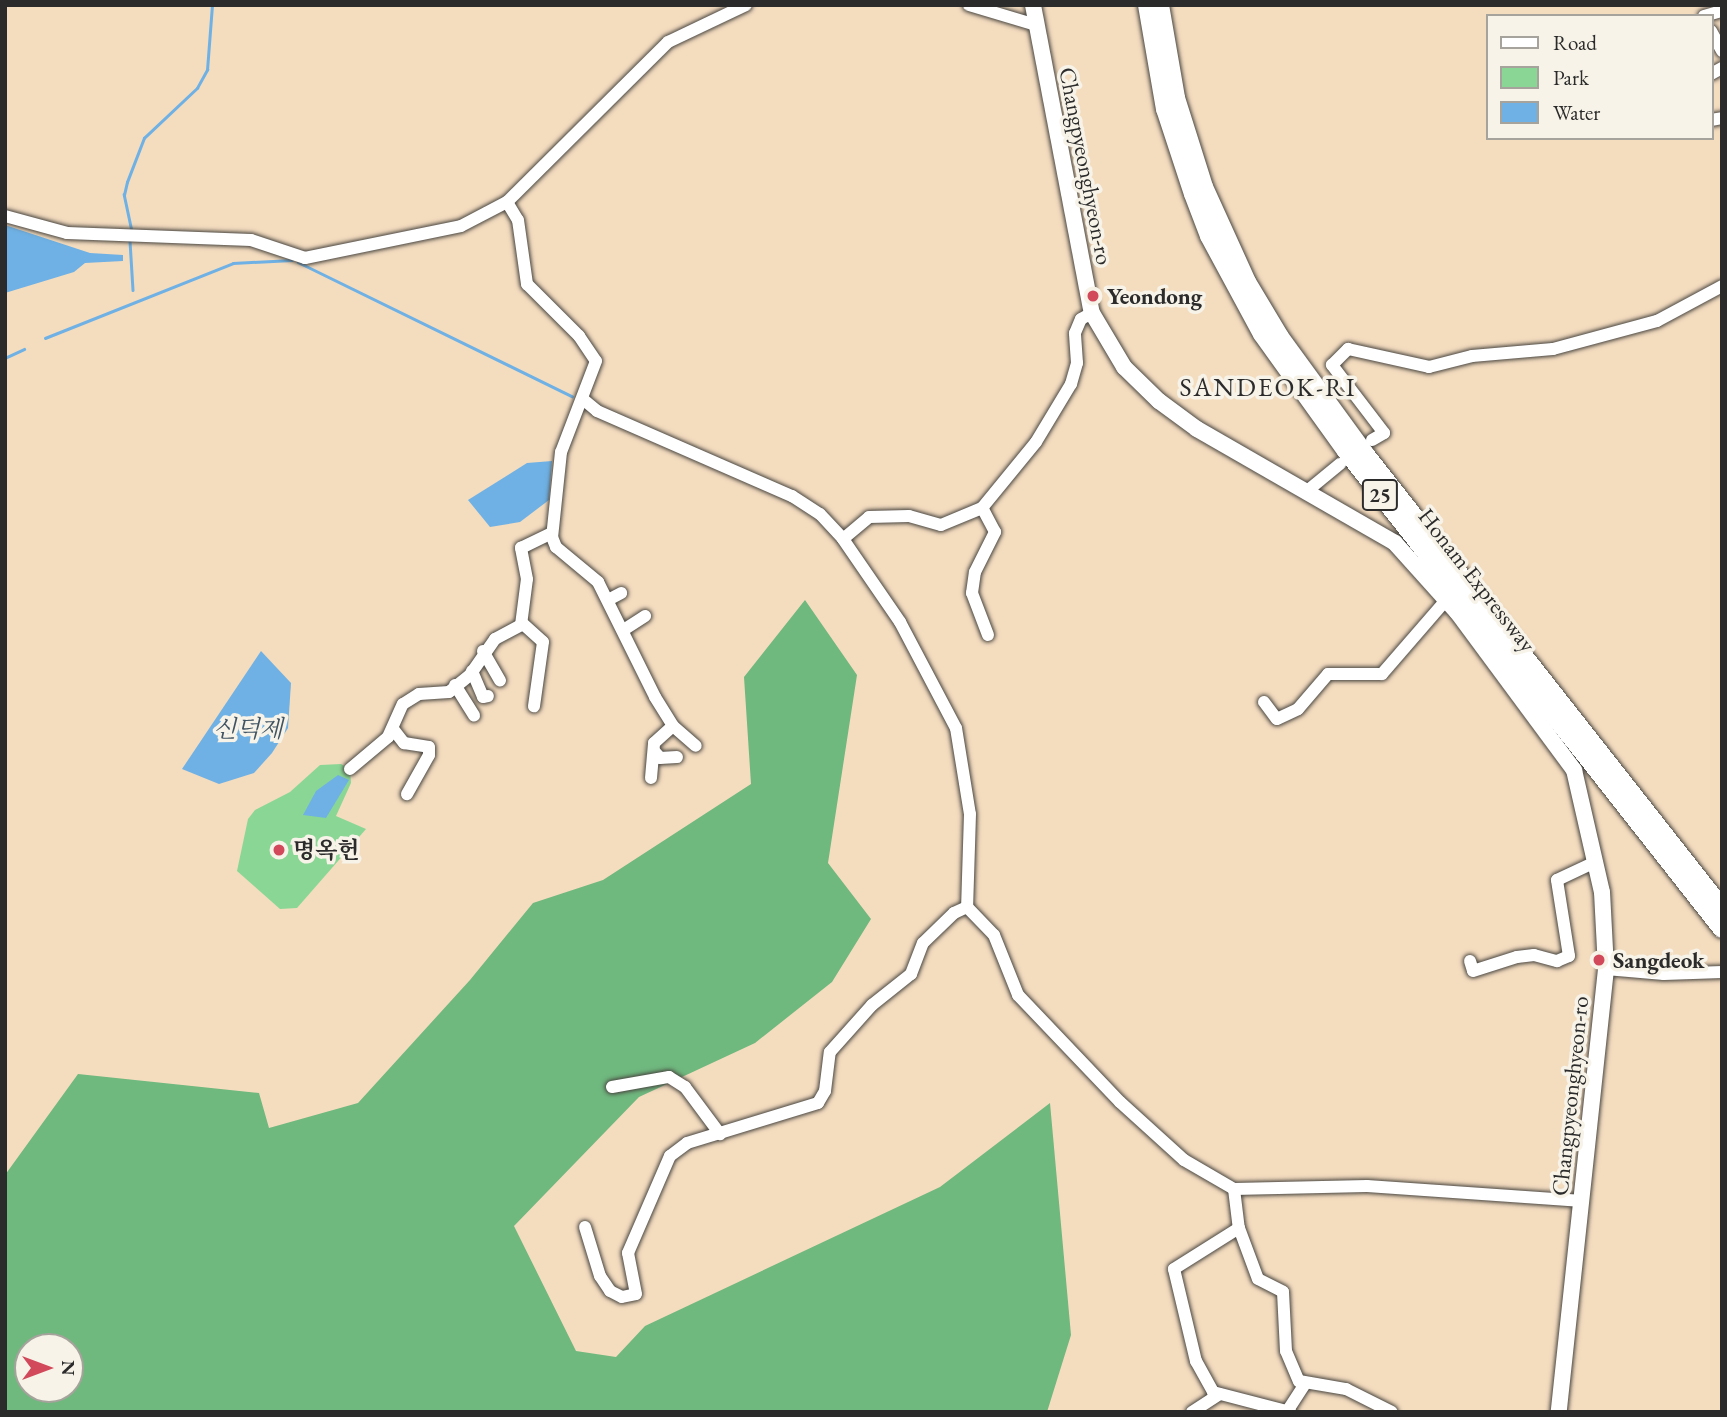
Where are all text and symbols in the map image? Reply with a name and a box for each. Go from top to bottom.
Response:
legend [1486,14,1713,140]
text: Road [1553,29,1597,56]
text: Park [1553,64,1589,91]
street label: Changpyeonghyeon-ro [1053,65,1119,267]
text: Water [1553,99,1600,126]
place label: Yeondong [1107,282,1202,310]
marker: Yeondong [1085,288,1101,304]
district label: SANDEOK-RI [1181,372,1355,404]
road number: 25 [1361,477,1399,512]
street label: Honam Expressway [1412,503,1542,657]
water label: 신덕제 [213,715,283,743]
place label: 명옥헌 [293,836,360,864]
marker: 명옥헌 [271,842,287,858]
place label: Sangdeok [1613,946,1704,974]
marker: Sangdeok [1591,952,1607,968]
street label: Changpyeonghyeon-ro [1546,995,1594,1197]
north arrow [14,1333,84,1403]
text: N [56,1360,81,1376]

